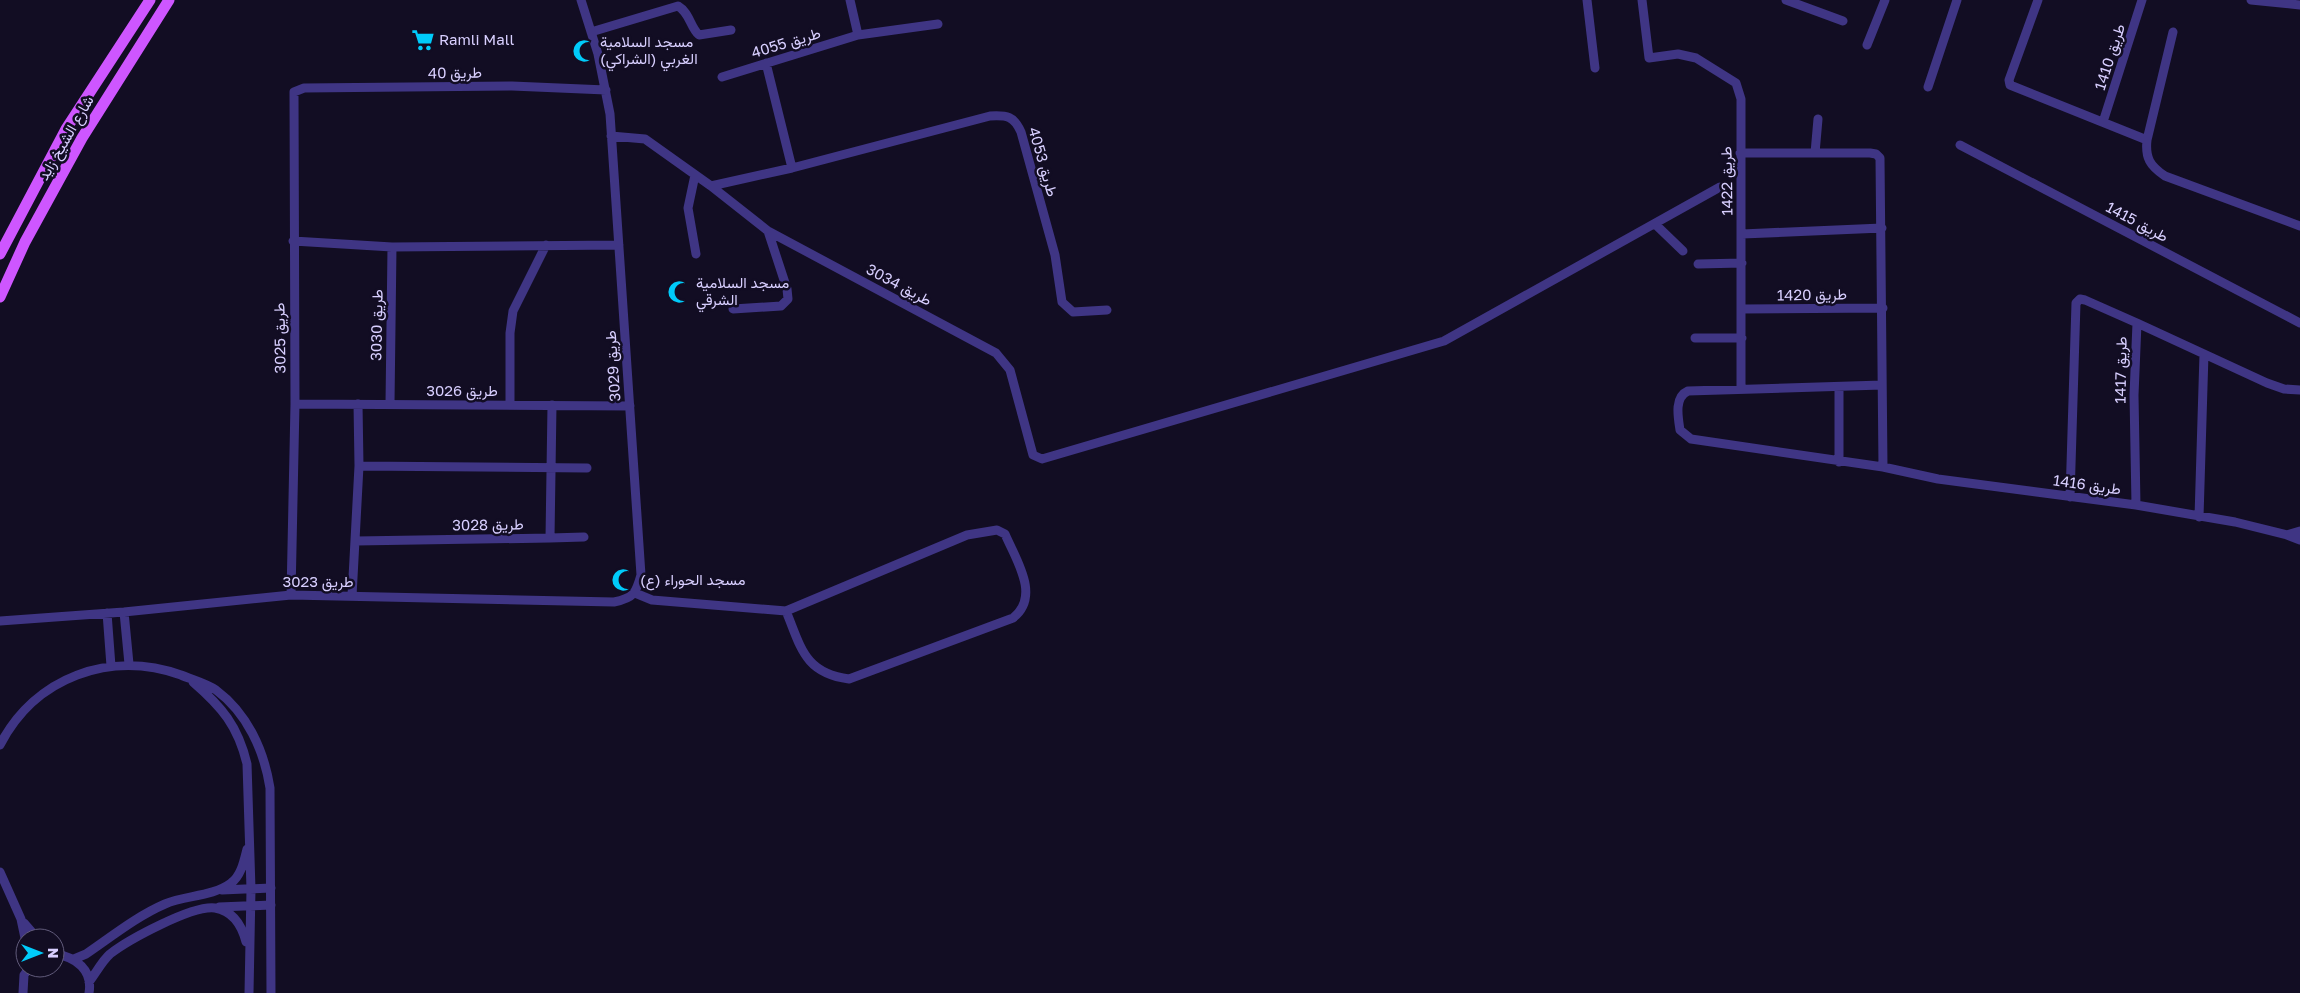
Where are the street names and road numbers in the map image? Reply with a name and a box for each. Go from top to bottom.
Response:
street label: طريق 1410 [2090,21,2130,93]
street label: طريق 4055 [749,23,823,63]
street label: طريق 40 [428,63,482,83]
street label: شارع الشيخ زايد [34,92,99,185]
street label: طريق 4053 [1024,125,1063,199]
street label: طريق 1422 [1716,146,1738,216]
street label: طريق 1415 [2102,197,2172,247]
street label: طريق 3034 [863,259,935,311]
street label: طريق 1420 [1777,284,1847,306]
street label: طريق 3030 [366,289,388,361]
street label: طريق 3025 [269,302,291,374]
street label: طريق 3029 [601,329,625,402]
street label: طريق 1417 [2110,336,2132,404]
street label: طريق 3026 [426,381,498,401]
street label: طريق 1416 [2052,470,2122,500]
street label: طريق 3028 [452,514,524,536]
street label: طريق 3023 [282,572,354,592]

